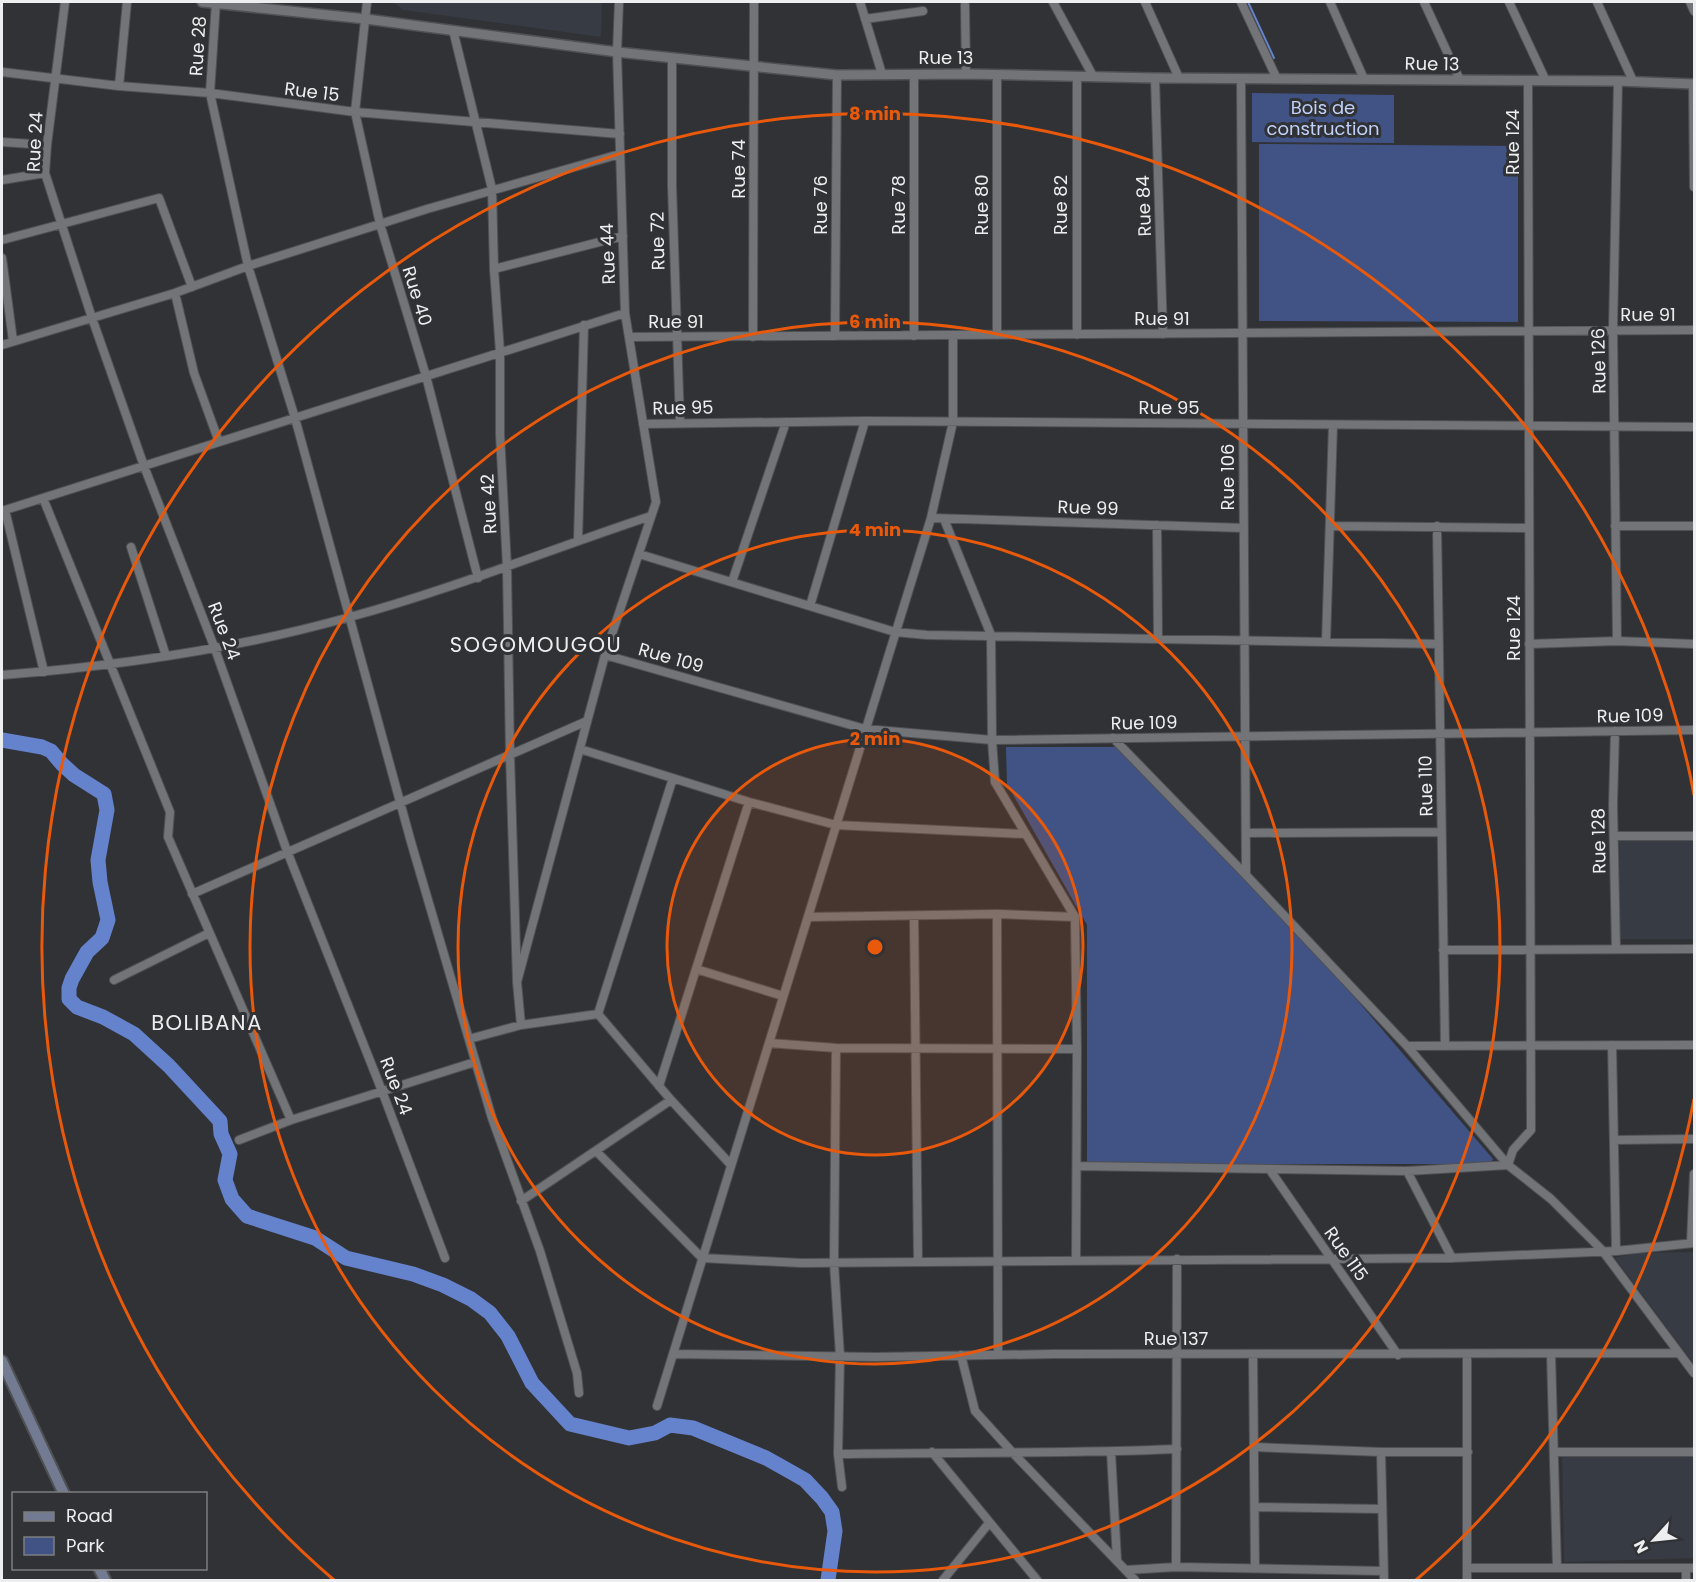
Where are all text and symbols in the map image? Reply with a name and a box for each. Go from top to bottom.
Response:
street label: Rue 28 [183,15,212,77]
street label: Rue 13 [919,45,973,70]
street label: Rue 13 [1404,51,1460,76]
street label: Rue 15 [283,76,341,107]
park label: Bois de construction [1266,95,1380,141]
text: 8 min [849,101,901,126]
street label: Rue 124 [1500,109,1525,175]
street label: Rue 24 [20,111,49,173]
street label: Rue 74 [726,139,751,199]
street label: Rue 80 [969,174,994,236]
street label: Rue 76 [808,175,833,235]
street label: Rue 78 [886,175,911,235]
street label: Rue 82 [1048,175,1073,235]
street label: Rue 84 [1130,175,1157,237]
street label: Rue 72 [644,211,671,271]
street label: Rue 44 [594,223,621,285]
street label: Rue 40 [397,263,438,329]
street label: Rue 91 [1620,302,1676,327]
street label: Rue 91 [1134,306,1190,331]
street label: Rue 91 [648,309,704,334]
text: 6 min [849,309,901,334]
street label: Rue 126 [1585,328,1612,394]
street label: Rue 95 [652,394,714,421]
street label: Rue 95 [1138,395,1200,420]
street label: Rue 106 [1215,444,1240,510]
street label: Rue 42 [474,473,503,535]
street label: Rue 99 [1057,494,1119,521]
text: 4 min [849,517,901,542]
street label: Rue 124 [1501,595,1526,661]
street label: Rue 24 [202,598,247,663]
district label: SOGOMOUGOU [450,630,622,659]
street label: Rue 109 [636,636,707,679]
street label: Rue 109 [1596,702,1664,729]
street label: Rue 109 [1110,709,1178,736]
text: 2 min [850,726,900,751]
street label: Rue 110 [1412,755,1439,817]
street label: Rue 128 [1585,808,1612,874]
centre of rings [865,937,885,957]
district label: BOLIBANA [151,1008,263,1037]
street label: Rue 24 [374,1053,419,1118]
street label: Rue 115 [1319,1221,1374,1286]
street label: Rue 137 [1144,1326,1208,1351]
legend [12,1492,207,1570]
text: Road [66,1503,113,1528]
north arrow [1624,1510,1684,1570]
text: Park [66,1533,105,1558]
text: N [1628,1536,1654,1557]

